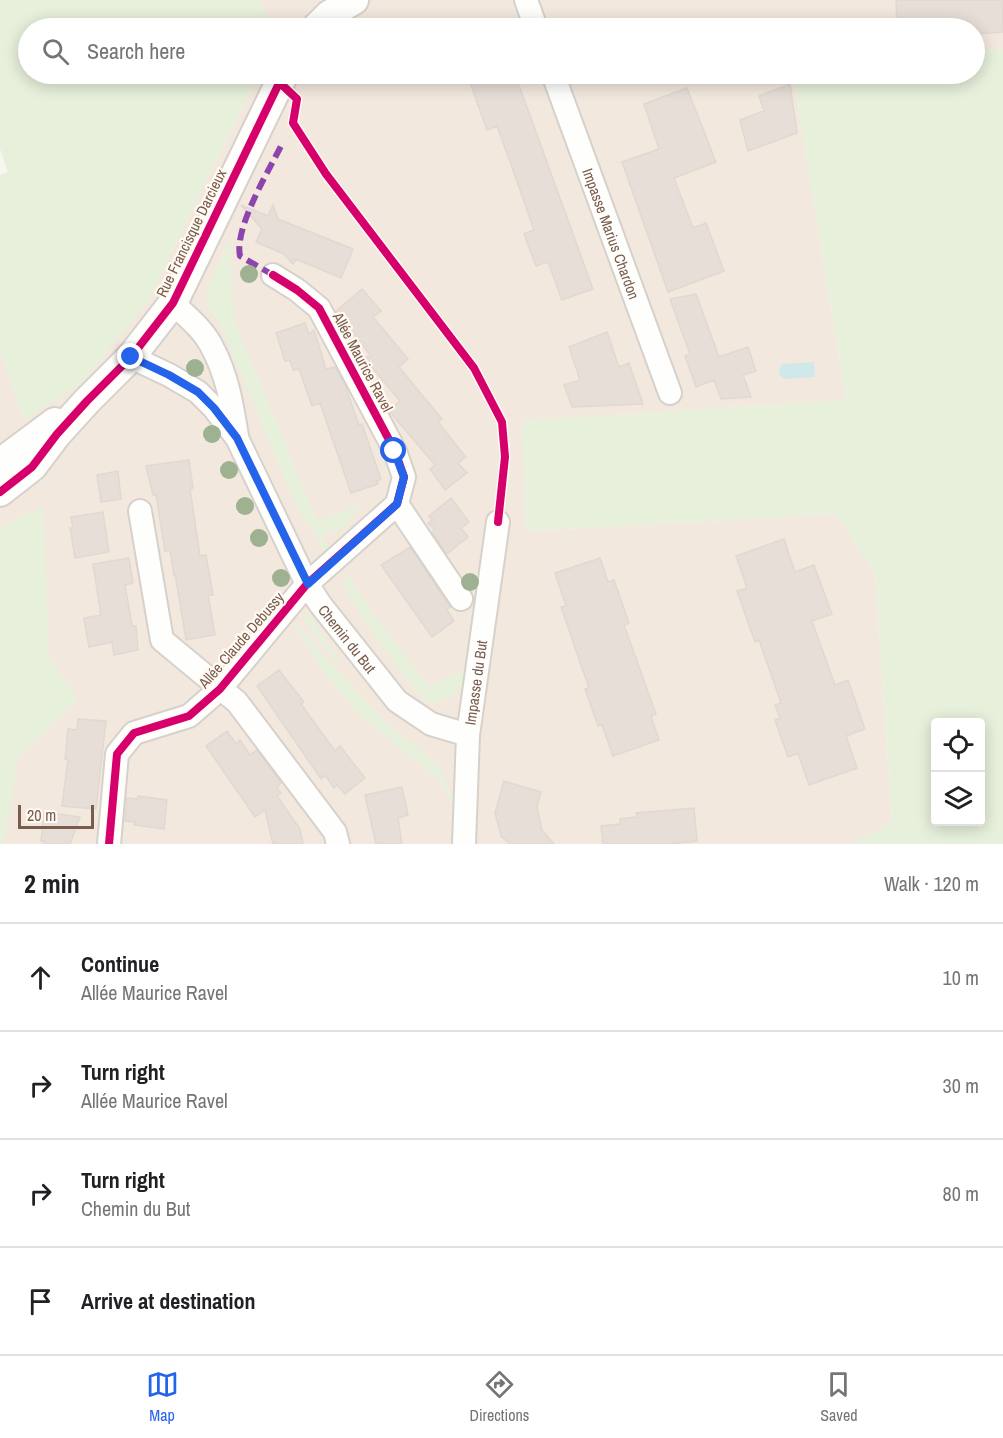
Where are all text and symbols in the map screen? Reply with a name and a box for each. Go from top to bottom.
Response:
search box [18,18,985,84]
icon: search [39,35,72,68]
text: Search here [87,36,185,66]
street label: Rue Francisque Darcieux [151,165,232,301]
street label: Impasse Marius Chardon [578,165,645,302]
street label: Allée Maurice Ravel [327,308,398,416]
route end [117,343,143,369]
route start [380,437,406,463]
street label: Allée Claude Debussy [193,587,289,693]
street label: Chemin du But [314,600,382,678]
street label: Impasse du But [459,638,492,726]
map controls [931,718,985,826]
button: locate [931,718,985,772]
button: layers [931,772,985,826]
scale bar [18,802,94,830]
text: 20 m [27,804,56,826]
text: 2 min [24,866,80,901]
text: Walk · 120 m [884,870,979,897]
text: Continue [81,949,159,979]
icon: ahead [24,961,57,994]
text: 10 m [943,964,979,991]
text: Allée Maurice Ravel [81,979,228,1006]
text: Turn right [81,1057,165,1087]
icon: right [24,1069,57,1102]
text: 30 m [943,1072,979,1099]
text: Allée Maurice Ravel [81,1087,228,1114]
text: Turn right [81,1165,165,1195]
icon: right [24,1177,57,1210]
text: 80 m [943,1180,979,1207]
text: Chemin du But [81,1195,190,1222]
icon: arrive [24,1285,57,1318]
text: Arrive at destination [81,1286,255,1316]
tab: Map [146,1368,179,1426]
tab: Directions [470,1368,529,1426]
tab: Saved [820,1368,858,1426]

